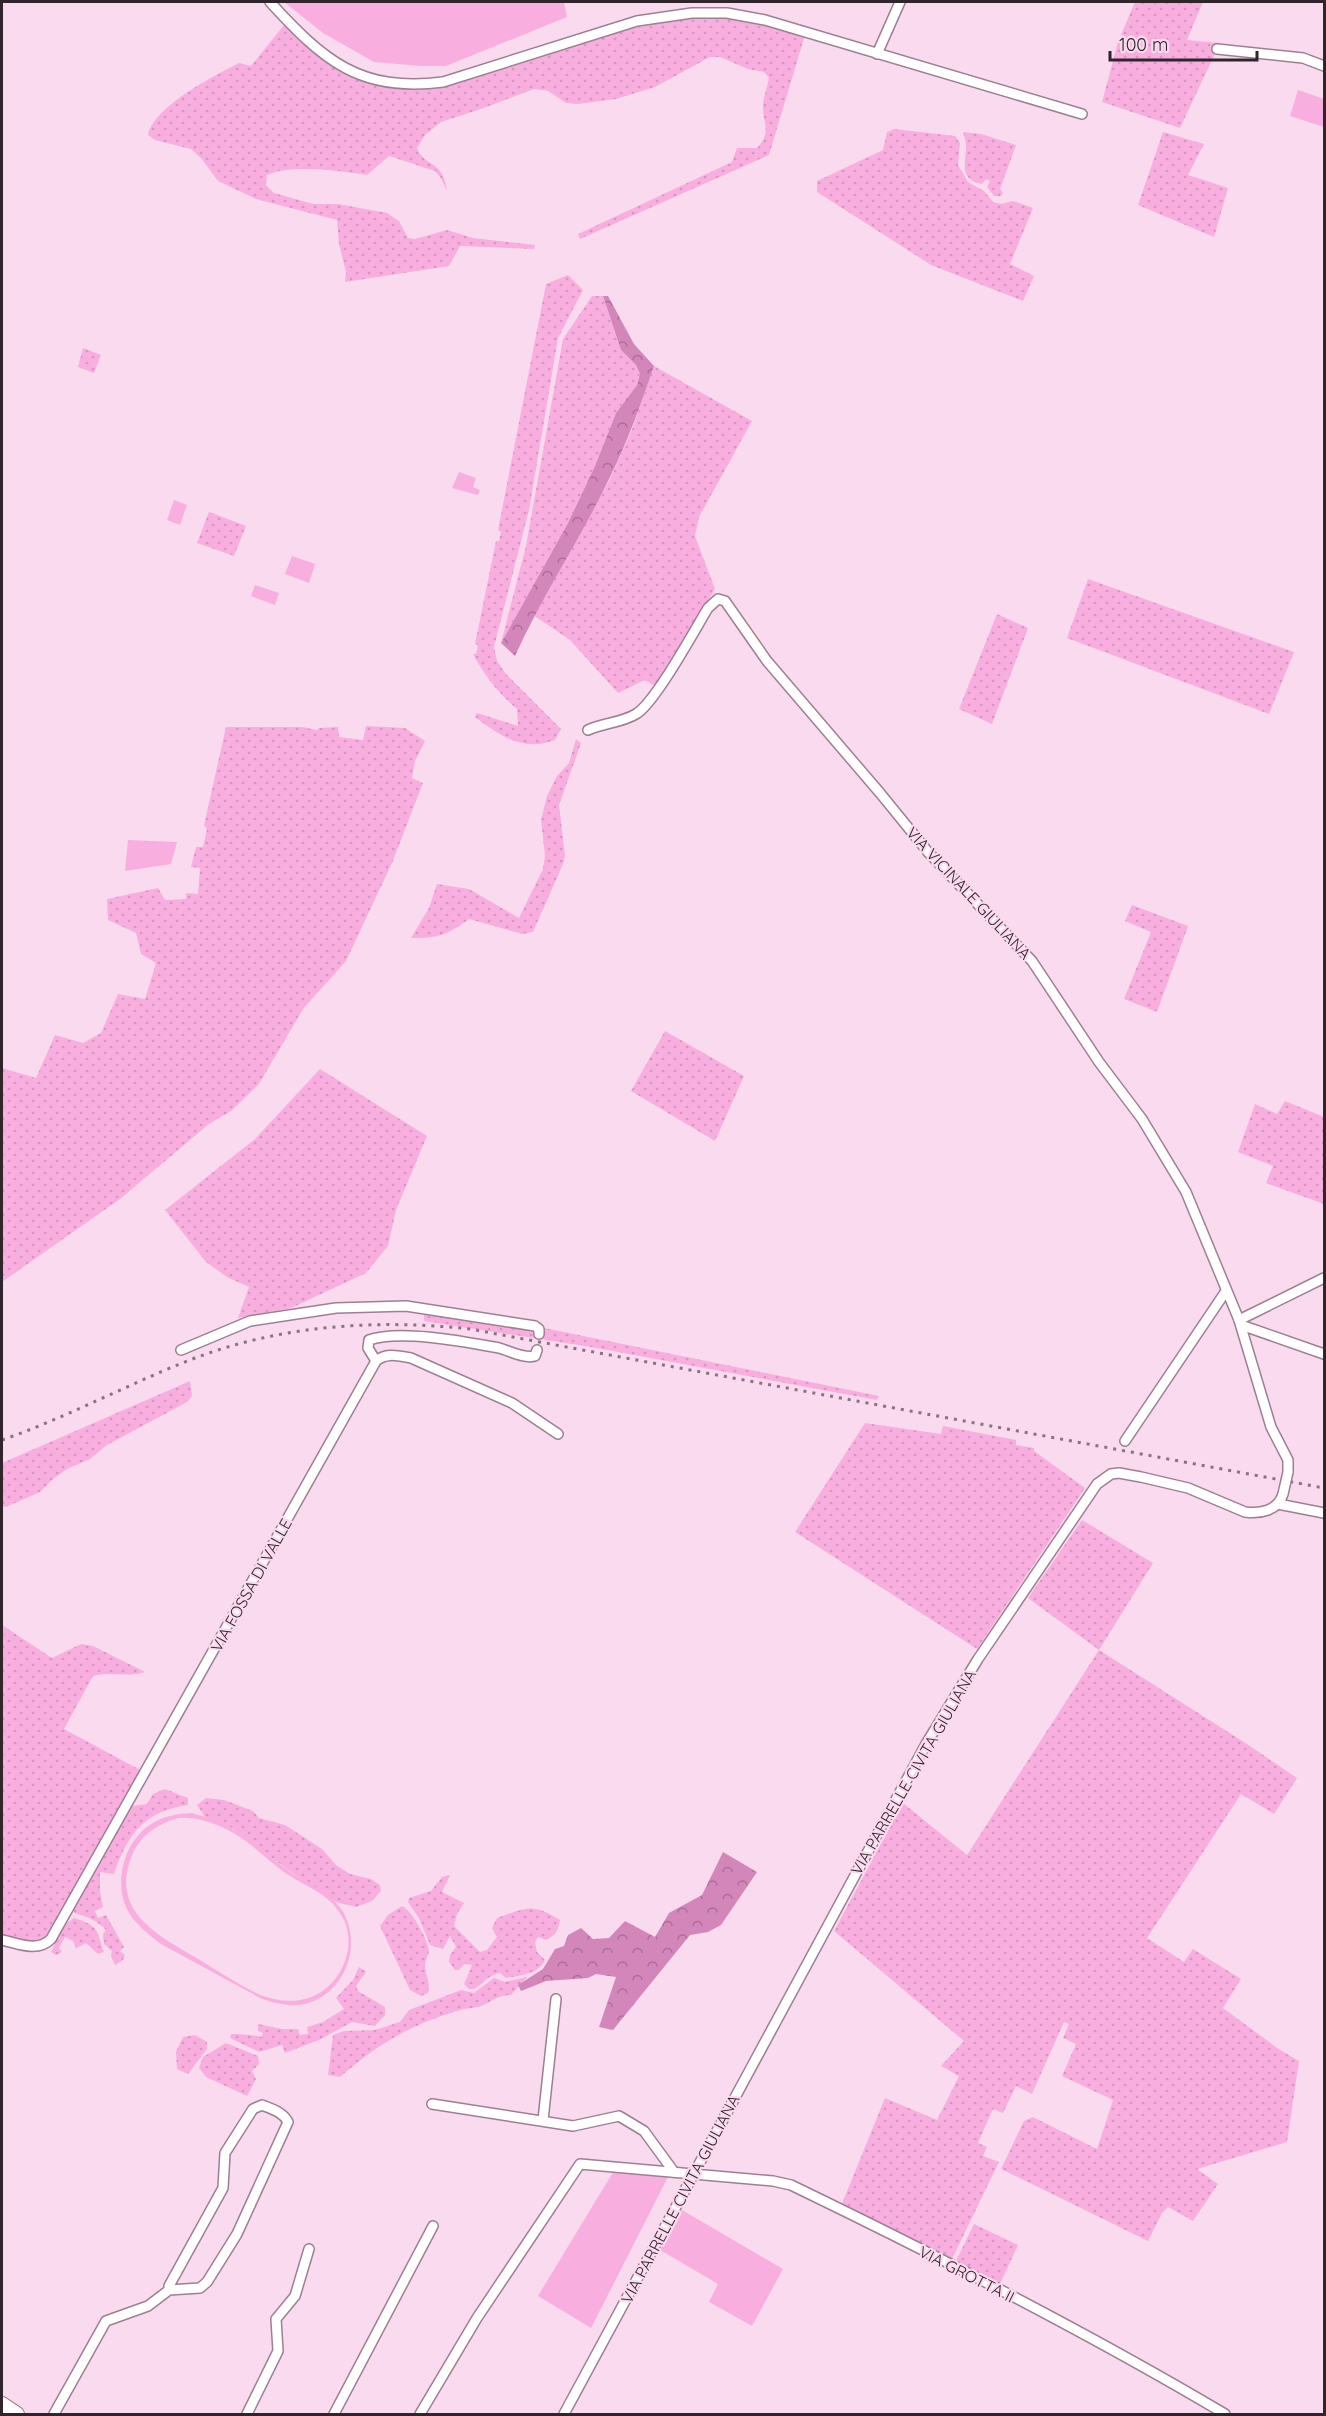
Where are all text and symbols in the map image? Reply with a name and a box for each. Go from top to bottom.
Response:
scale bar [1110,24,1257,62]
text: 100 m [1119,33,1168,56]
street label: VIA VICINALE GIULIANA [902,823,1036,963]
street label: VIA FOSSA DI VALLE [206,1515,296,1655]
street label: VIA PARRELLE CIVITA GIULIANA [846,1666,980,1878]
street label: VIA PARRELLE CIVITA GIULIANA [616,2091,744,2307]
street label: VIA GROTTA II [916,2241,1018,2307]

